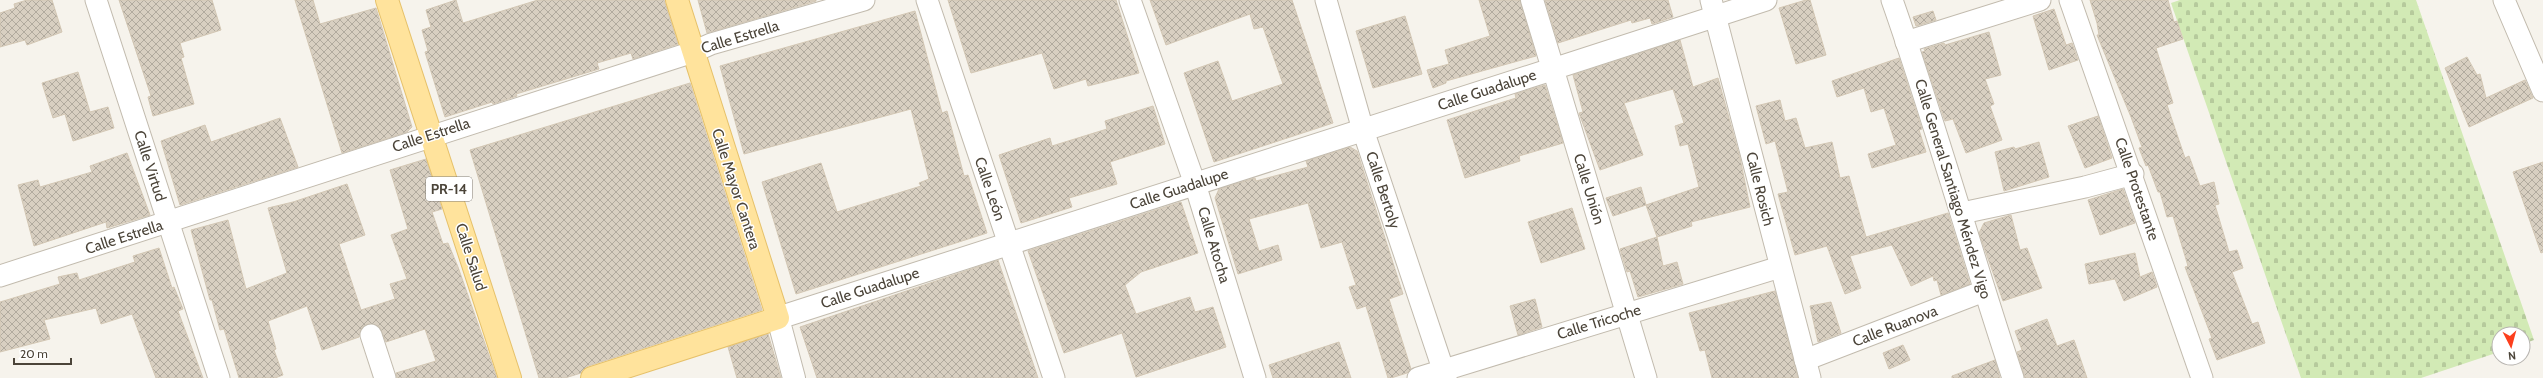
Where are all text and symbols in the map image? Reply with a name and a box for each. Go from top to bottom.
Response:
street label: Calle Estrella [699,16,782,57]
street label: Calle Guadalupe [1435,66,1539,114]
street label: Calle General Santiago Méndez Vigo [1911,77,1995,301]
street label: Calle Estrella [390,114,473,156]
street label: Calle Mayor Cantera [708,126,764,253]
street label: Calle Virtud [130,128,170,204]
street label: Calle Protestante [2111,135,2163,243]
street label: Calle Bertoly [1362,149,1404,231]
street label: Calle Rosich [1742,150,1778,228]
street label: Calle Unión [1570,151,1608,227]
street label: Calle León [971,155,1009,223]
street label: Calle Guadalupe [1127,165,1231,213]
road number: PR-14 [426,177,472,201]
street label: Calle Atocha [1194,205,1234,286]
street label: Calle Estrella [83,216,166,258]
street label: Calle Salud [452,221,490,293]
street label: Calle Guadalupe [818,264,922,312]
street label: Calle Tricoche [1555,301,1643,343]
street label: Calle Ruanova [1850,301,1941,350]
north arrow [2491,326,2531,366]
scale bar [14,340,71,366]
text: 20 m [20,346,48,361]
text: N [2507,349,2517,363]

